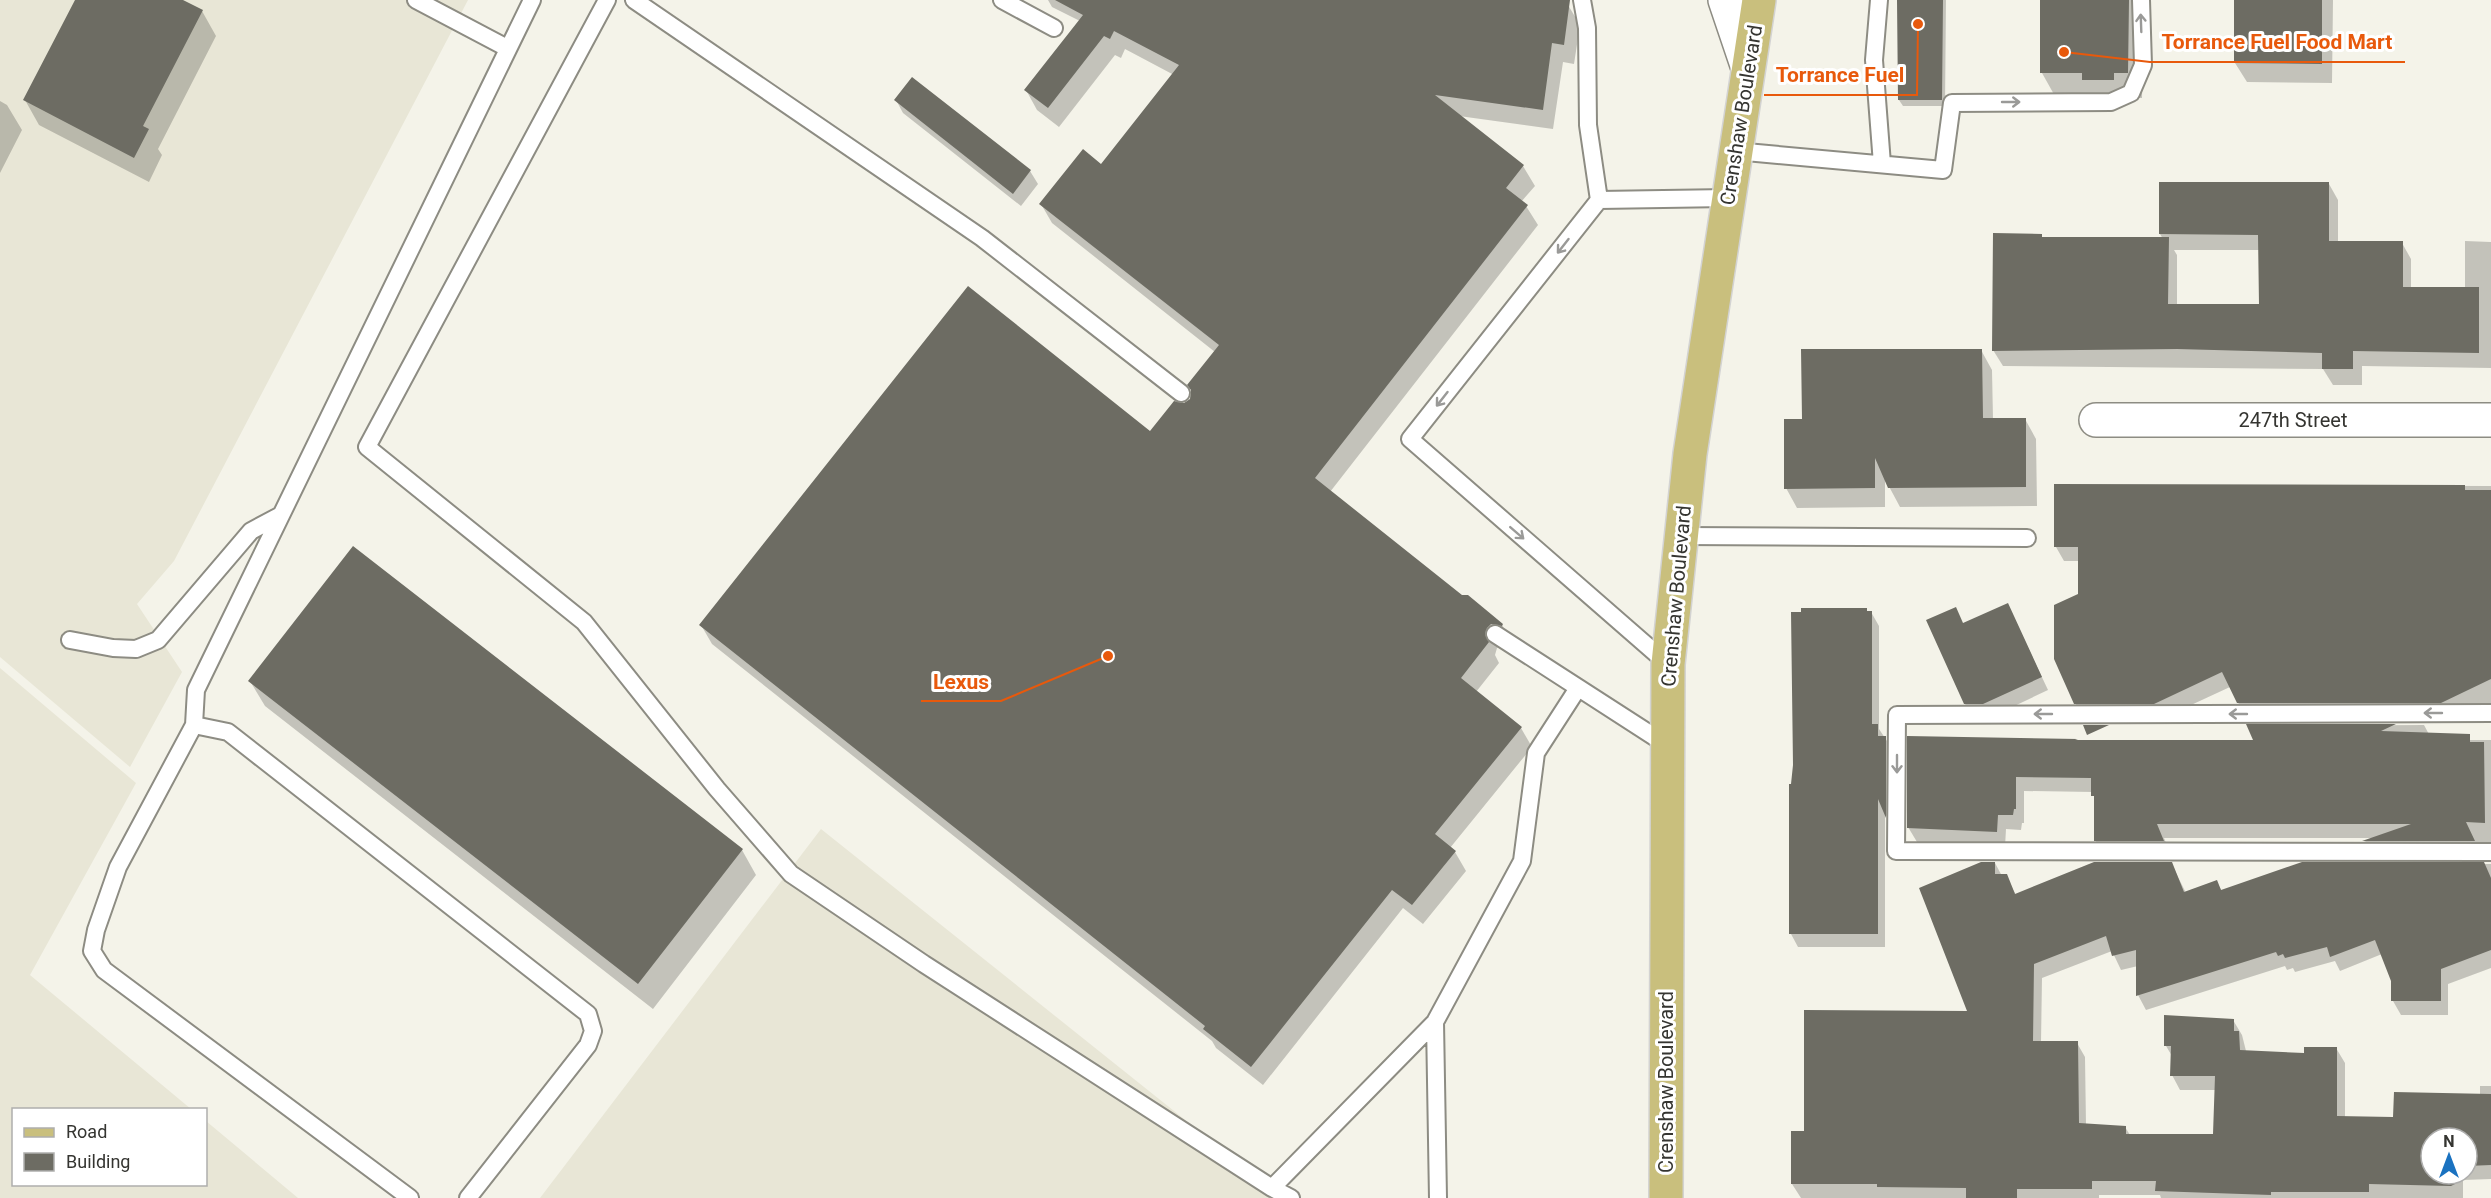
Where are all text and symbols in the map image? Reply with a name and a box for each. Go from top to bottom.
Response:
one-way arrow [2136,13,2147,33]
street label: Crenshaw Boulevard [1715,23,1767,207]
callout: Torrance Fuel Food Mart [2150,23,2405,62]
text: Torrance Fuel Food Mart [2162,30,2392,54]
callout: Torrance Fuel [1764,56,1917,95]
text: Torrance Fuel [1776,63,1904,87]
one-way arrow [2000,96,2020,108]
one-way arrow [1556,237,1569,253]
one-way arrow [1435,390,1448,406]
street label: 247th Street [2238,408,2348,432]
street label: Crenshaw Boulevard [1656,504,1696,688]
one-way arrow [1509,526,1524,540]
callout: Lexus [921,662,1001,701]
text: Lexus [933,670,989,694]
one-way arrow [2423,707,2443,719]
one-way arrow [2033,708,2053,720]
one-way arrow [2228,708,2248,720]
one-way arrow [1891,754,1902,774]
street label: Crenshaw Boulevard [1654,991,1678,1173]
legend [12,1108,207,1186]
text: Road [66,1121,107,1142]
north arrow [2419,1126,2479,1186]
text: N [2443,1132,2455,1151]
text: Building [66,1151,130,1172]

